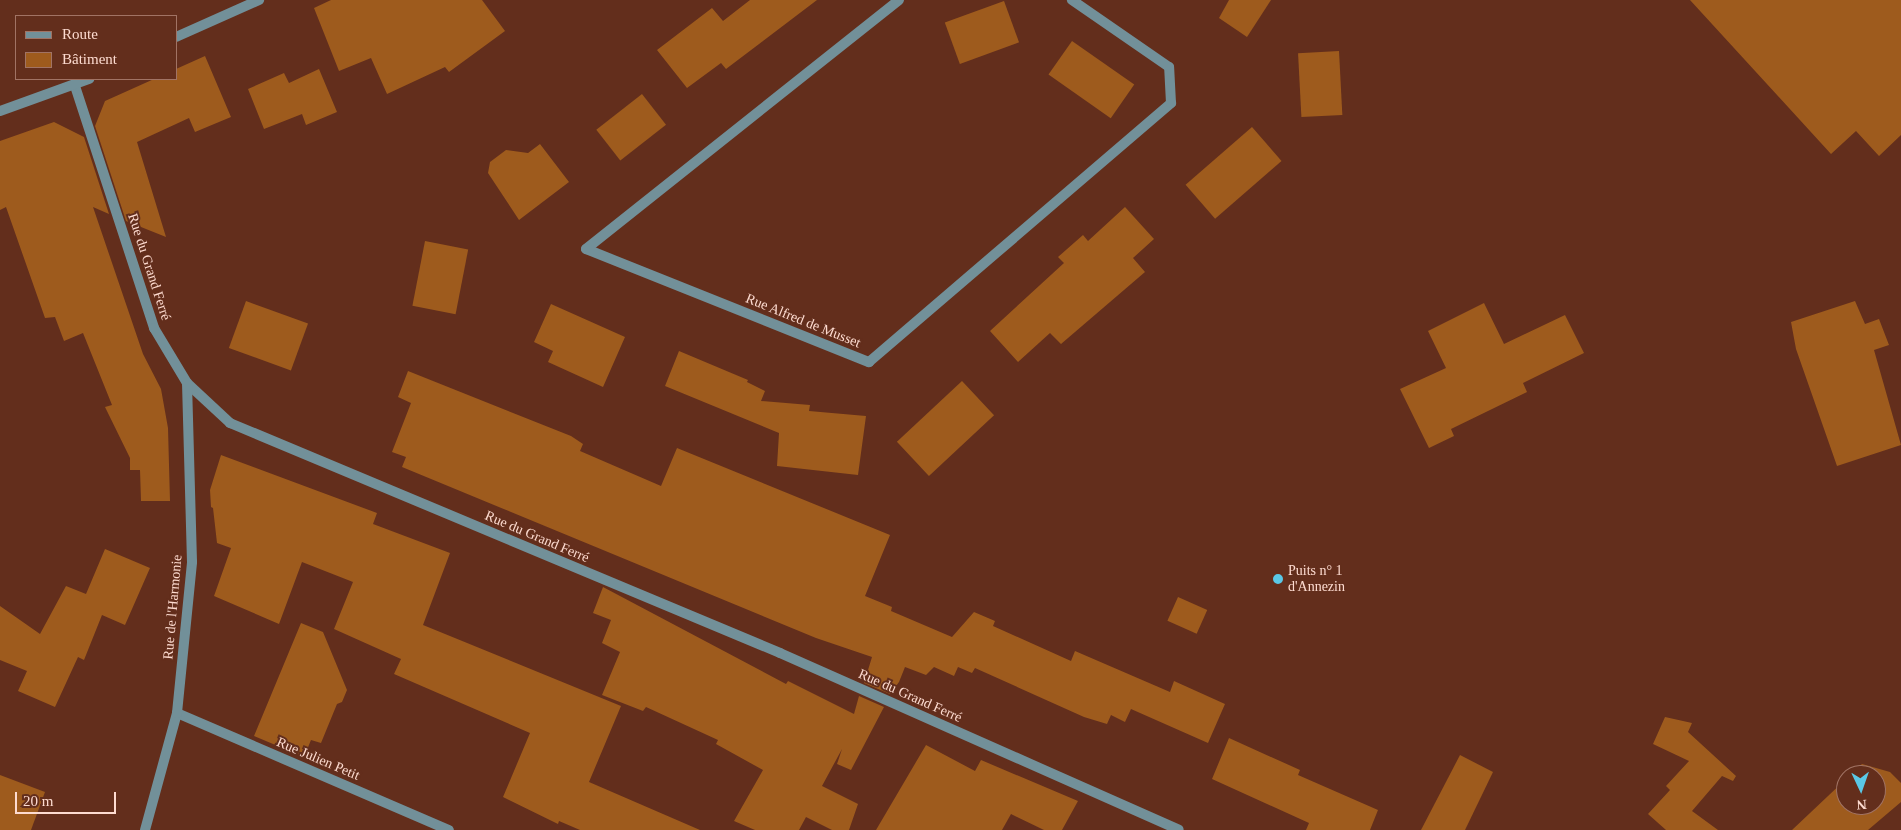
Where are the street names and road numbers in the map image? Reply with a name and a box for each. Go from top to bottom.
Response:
street label: Rue du Grand Ferré [124,211,174,323]
street label: Rue Alfred de Musset [743,290,863,352]
street label: Rue du Grand Ferré [482,507,592,567]
street label: Rue de l'Harmonie [160,554,186,660]
street label: Rue du Grand Ferré [856,666,964,726]
street label: Rue Julien Petit [274,734,362,784]

